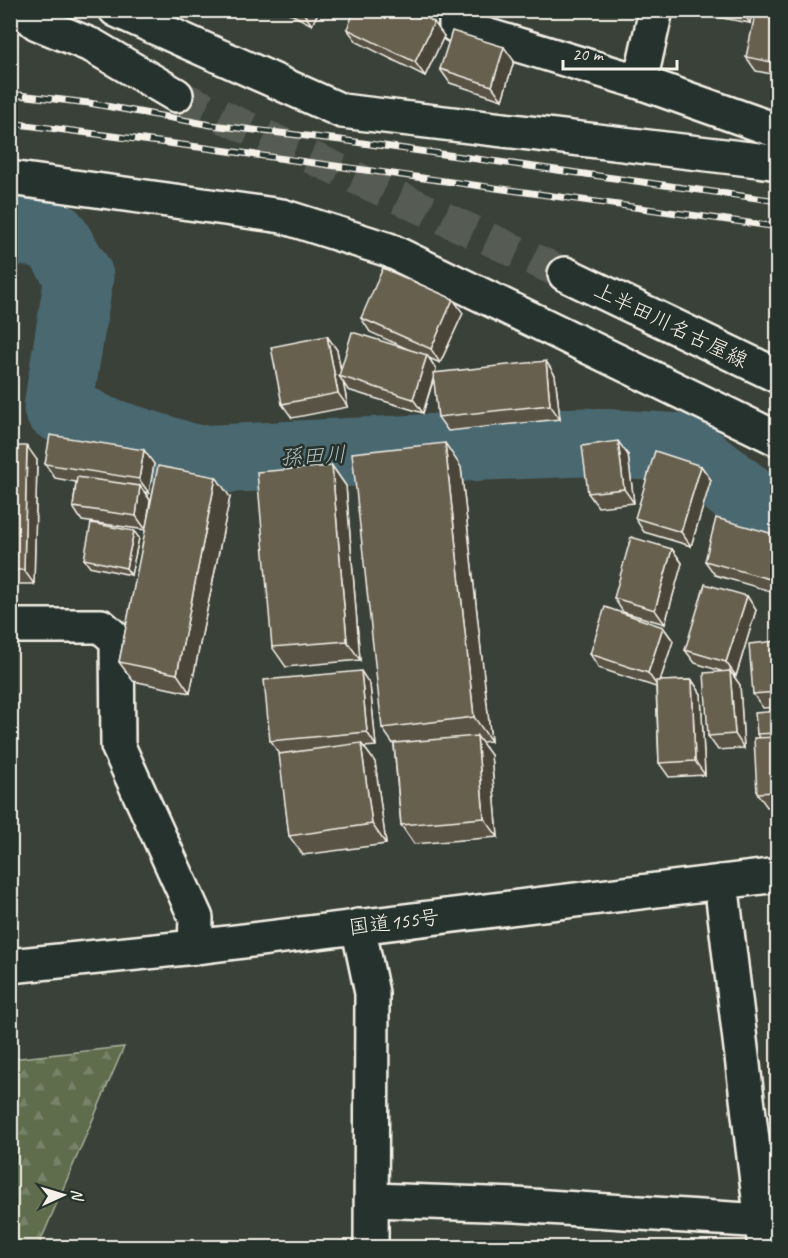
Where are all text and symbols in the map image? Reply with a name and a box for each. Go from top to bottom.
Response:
scale bar [563,33,677,71]
text: 20 m [572,43,605,65]
street label: 上半田川名古屋線 [590,276,752,374]
water label: 孫田川 [279,440,347,472]
street label: 国道155号 [347,904,441,940]
north arrow [33,1165,93,1225]
text: N [67,1188,88,1203]

